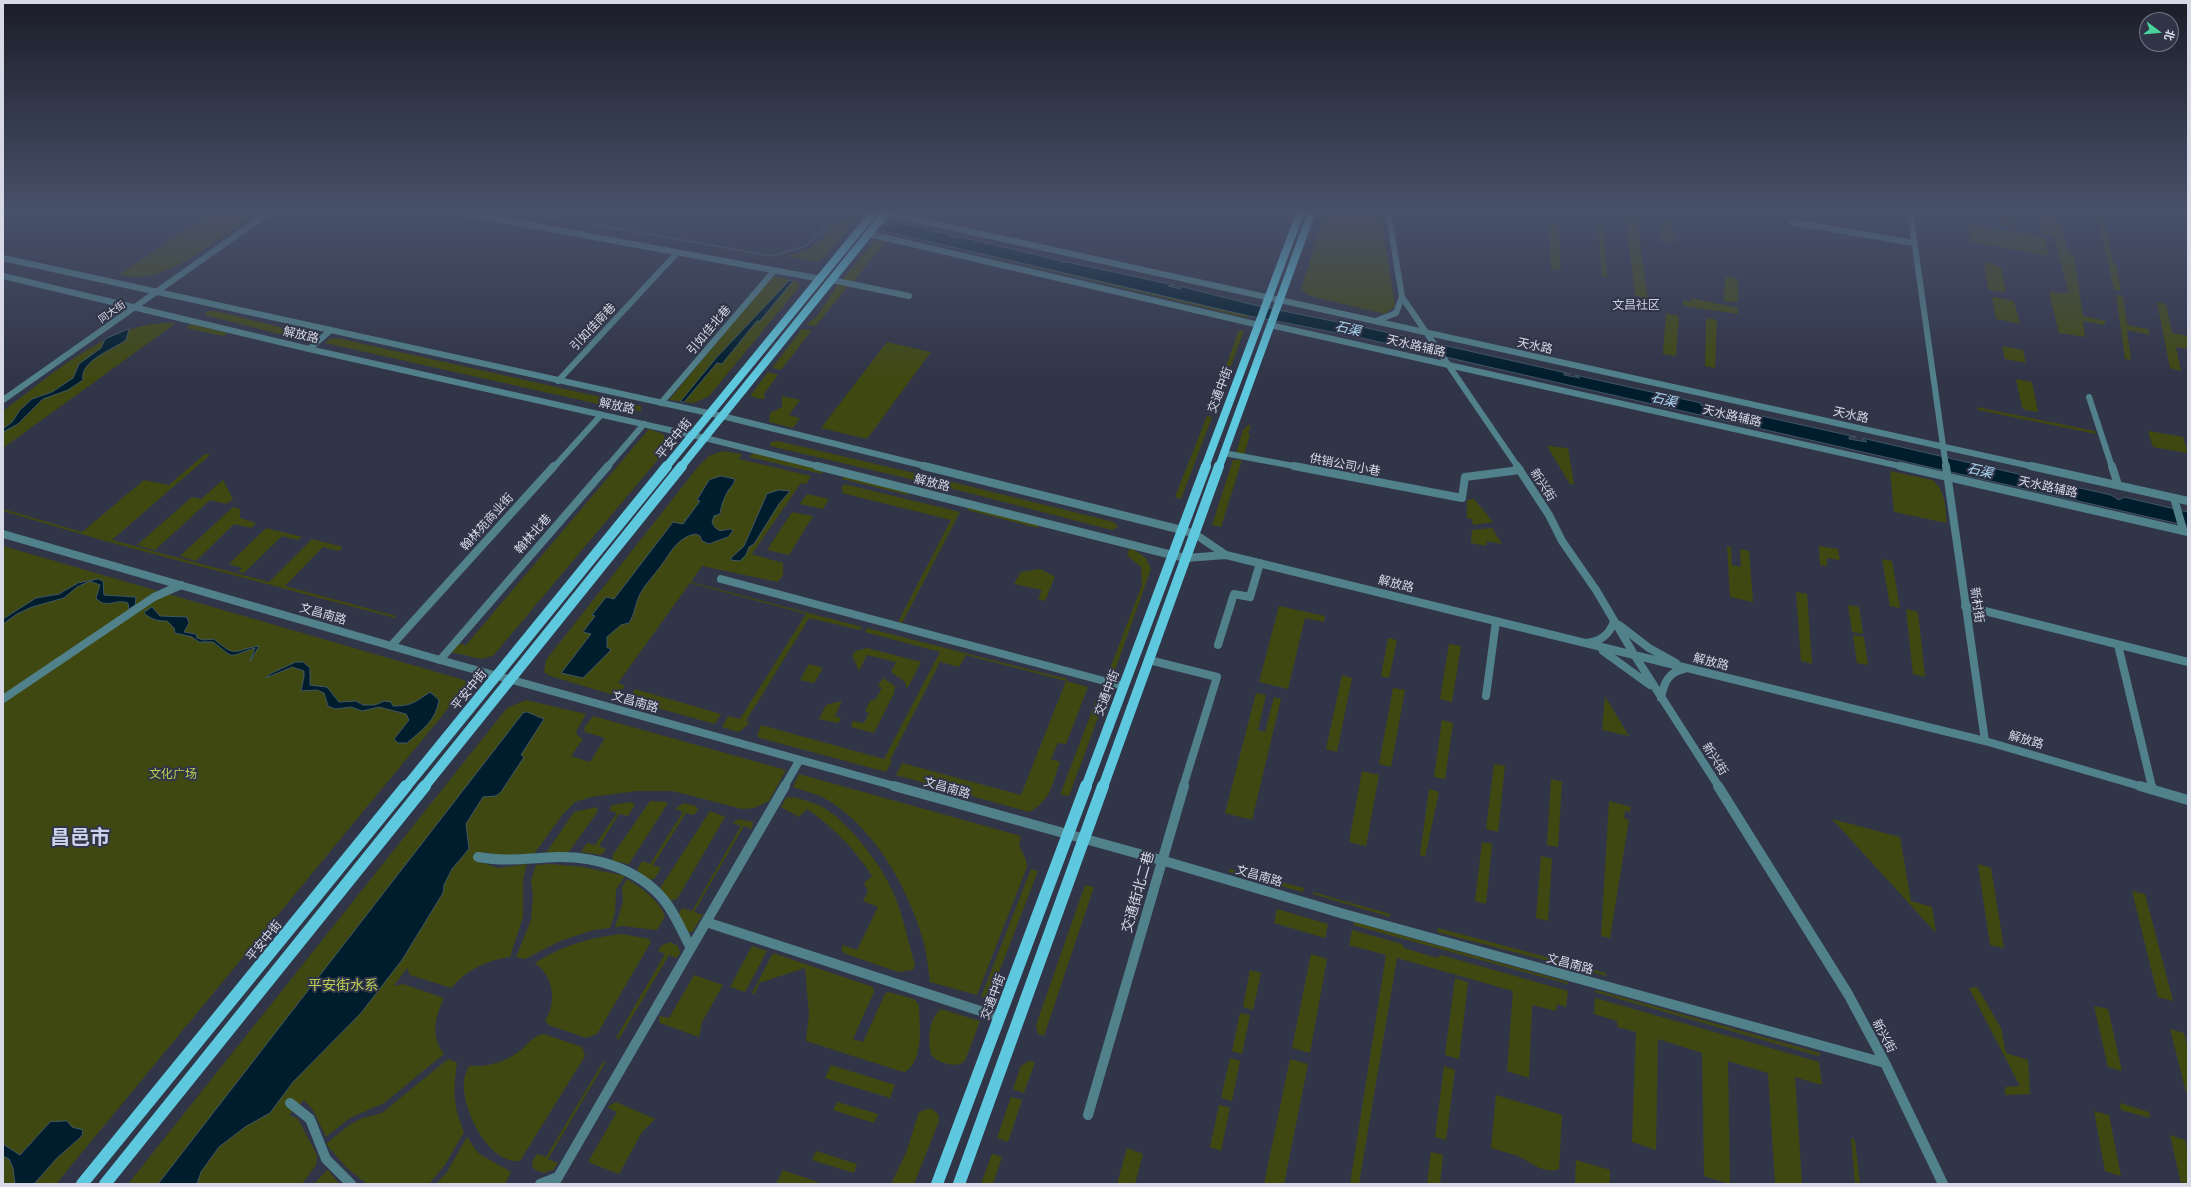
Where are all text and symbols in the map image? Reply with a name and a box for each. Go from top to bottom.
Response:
north arrow [2139,12,2179,52]
text: 北 [2162,28,2177,42]
street label: 同大街 [96,298,128,326]
district label: 文昌社区 [1612,298,1660,312]
street label: 引如佳南巷 [567,300,619,354]
street label: 引如佳北巷 [684,302,734,358]
water label: 石渠 [1334,318,1362,340]
street label: 解放路 [282,324,320,346]
street label: 天水路辅路 [1385,332,1447,360]
street label: 天水路 [1516,335,1554,357]
street label: 交通中街 [1205,365,1235,415]
water label: 石渠 [1650,389,1678,411]
street label: 解放路 [598,395,636,417]
street label: 天水路辅路 [1701,402,1763,430]
street label: 天水路 [1832,404,1870,426]
street label: 平安中街 [653,416,695,462]
street label: 供销公司小巷 [1308,451,1382,479]
water label: 石渠 [1966,460,1994,482]
street label: 新兴街 [1527,466,1559,504]
street label: 解放路 [913,472,951,494]
street label: 天水路辅路 [2017,474,2079,500]
street label: 翰林苑商业街 [458,490,516,554]
street label: 翰林北巷 [512,511,554,557]
street label: 解放路 [1377,573,1415,595]
street label: 新村街 [1967,586,1987,624]
street label: 文昌南路 [298,600,348,628]
street label: 解放路 [1692,651,1730,673]
street label: 平安中街 [448,667,490,713]
street label: 交通中街 [1092,668,1122,718]
street label: 文昌南路 [610,688,660,716]
street label: 解放路 [2007,728,2045,752]
street label: 新兴街 [1699,740,1731,778]
park label: 文化广场 [149,767,197,781]
street label: 文昌南路 [922,774,972,802]
district label: 昌邑市 [50,826,110,850]
street label: 交通街北二巷 [1118,849,1158,935]
street label: 文昌南路 [1234,862,1284,890]
street label: 平安中街 [243,918,285,964]
street label: 文昌南路 [1545,951,1595,977]
street label: 交通中街 [978,972,1008,1022]
park label: 平安街水系 [308,978,378,994]
street label: 新兴街 [1869,1017,1899,1055]

